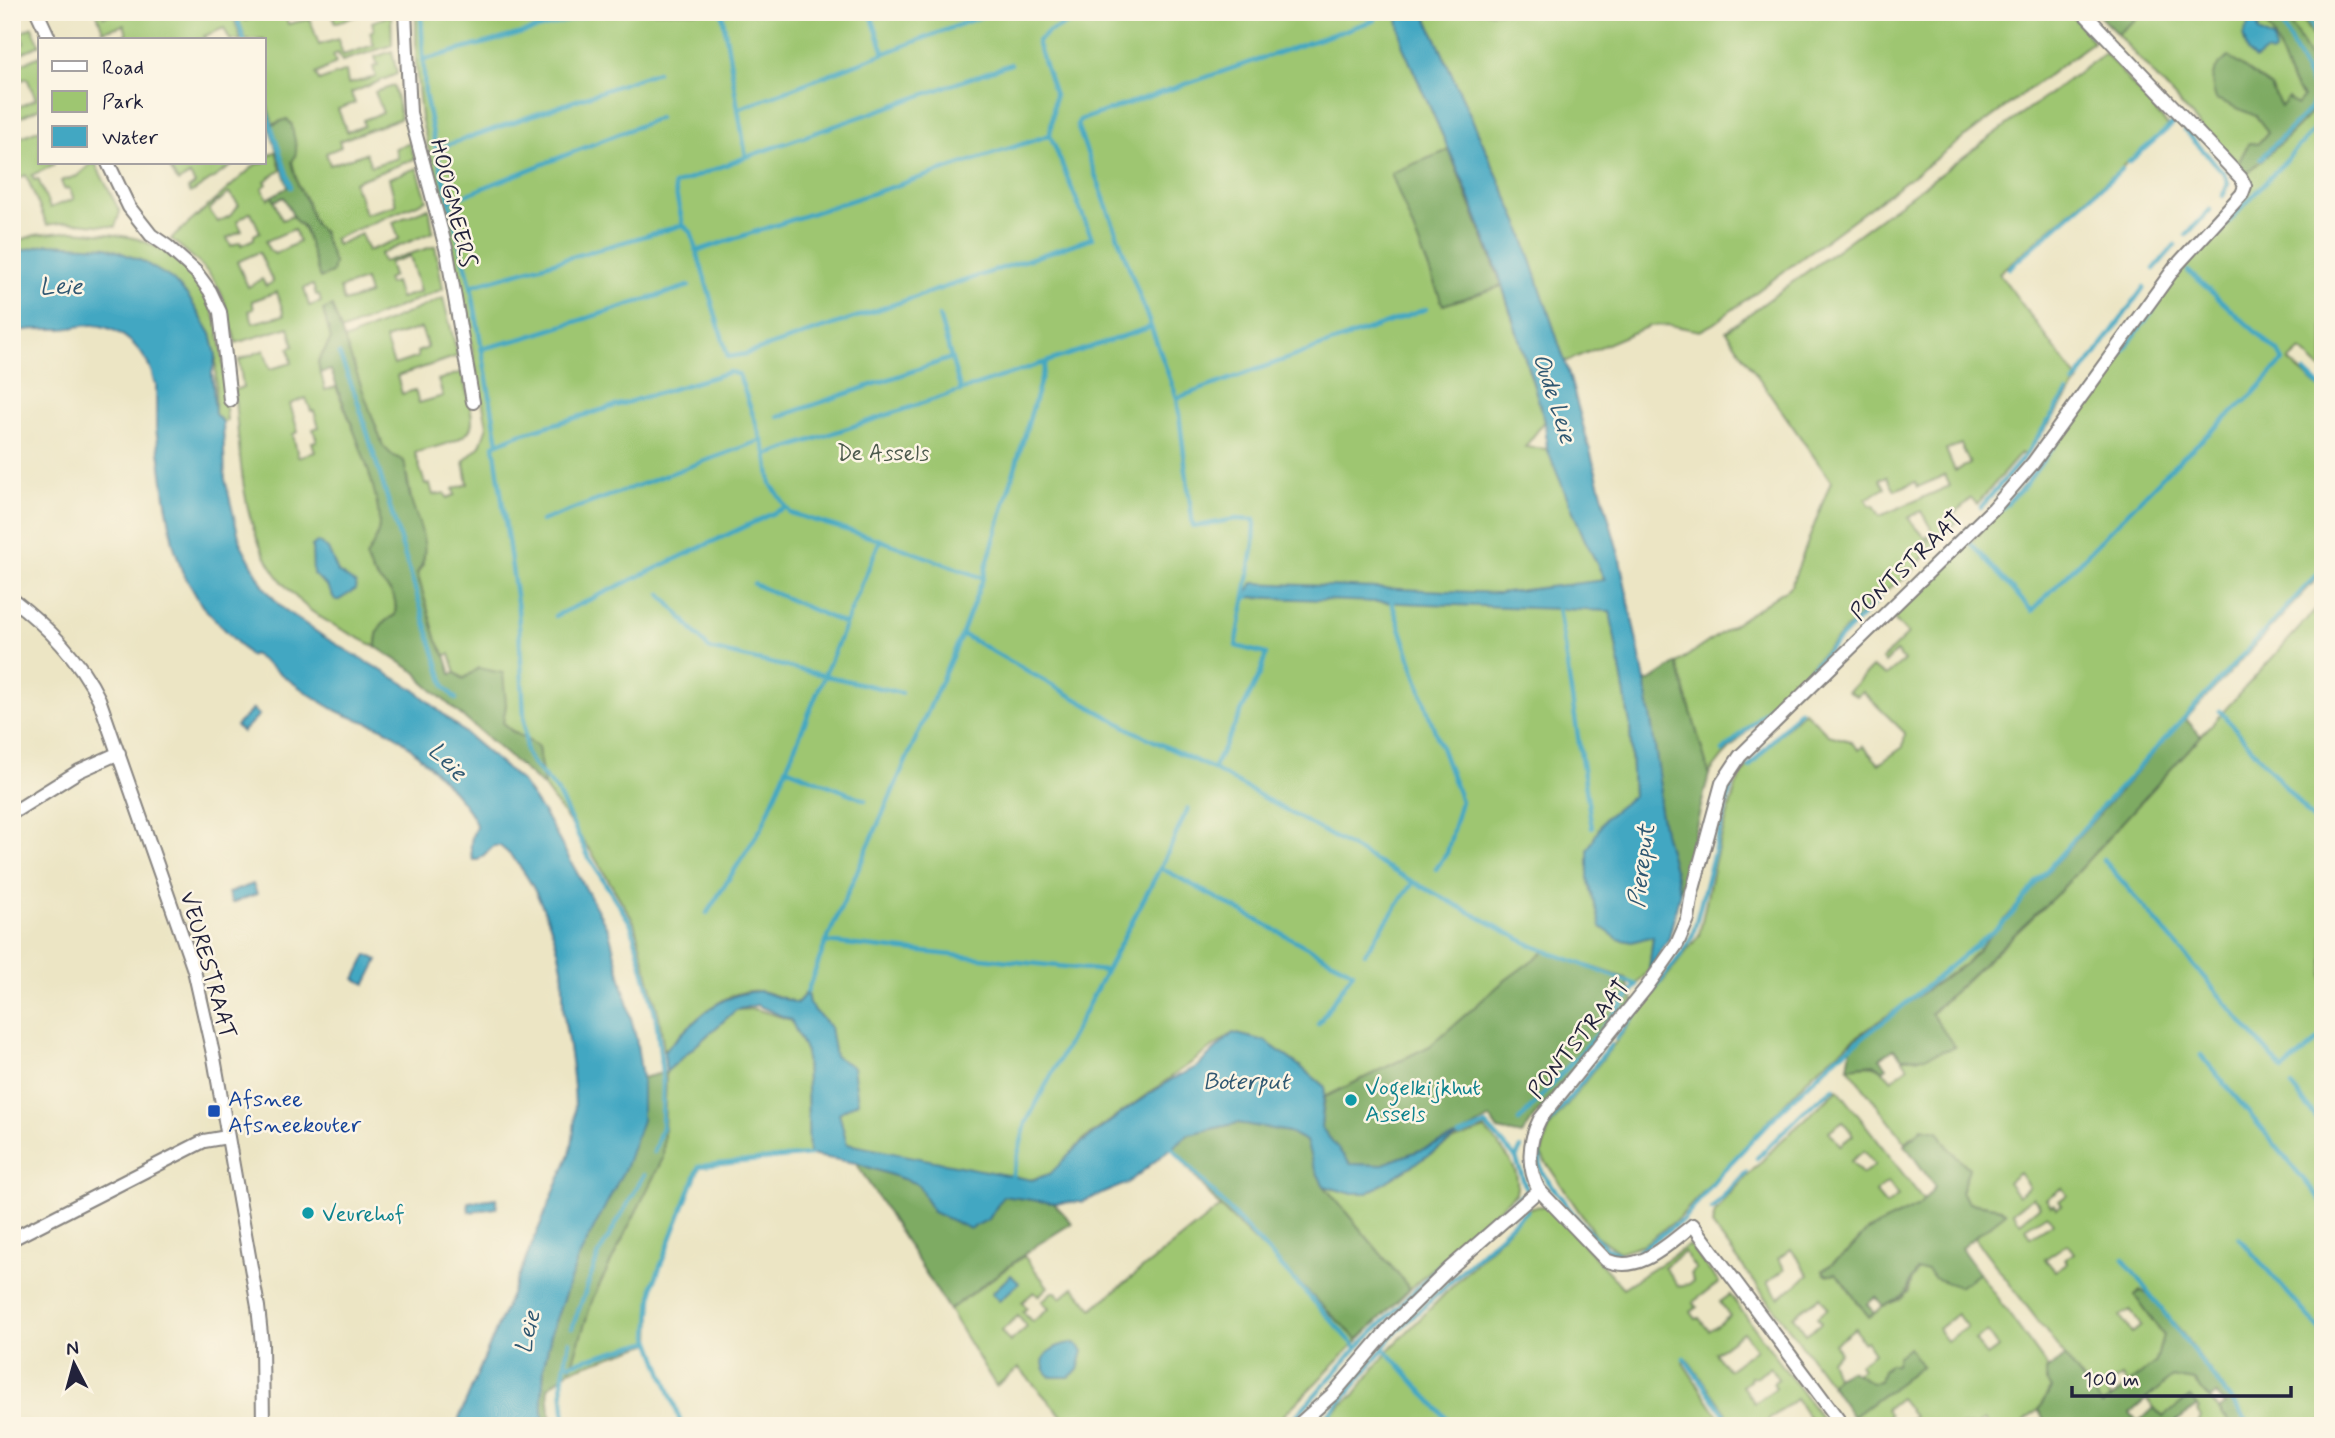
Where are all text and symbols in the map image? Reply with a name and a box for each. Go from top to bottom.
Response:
legend [38,38,266,164]
text: Road [102,54,144,82]
text: Park [102,88,144,116]
text: Water [102,124,158,152]
street label: HOOGMEERS [422,136,483,271]
water label: Leie [39,272,84,303]
water label: Oude Leie [1525,350,1583,448]
park label: De Assels [837,439,929,469]
street label: PONTSTRAAT [1844,505,1970,628]
water label: Leie [421,736,474,789]
water label: Piereput [1622,821,1663,910]
street label: VEURESTRAAT [172,888,242,1043]
street label: PONTSTRAAT [1522,973,1637,1105]
water label: Boterput [1203,1067,1291,1098]
place label: Vogelkijkhut Assels [1365,1074,1481,1130]
place label: Afsnee Afsneekouter [228,1085,362,1141]
marker: Vogelkijkhut Assels [1343,1092,1359,1108]
marker: Afsnee Afsneekouter [206,1103,222,1119]
place label: Veurehof [322,1200,405,1230]
marker: Veurehof [300,1205,316,1221]
water label: Leie [509,1307,549,1357]
north arrow [38,1330,108,1400]
text: N [65,1335,80,1362]
scale bar [2072,1354,2291,1398]
text: 100 m [2083,1366,2139,1394]

